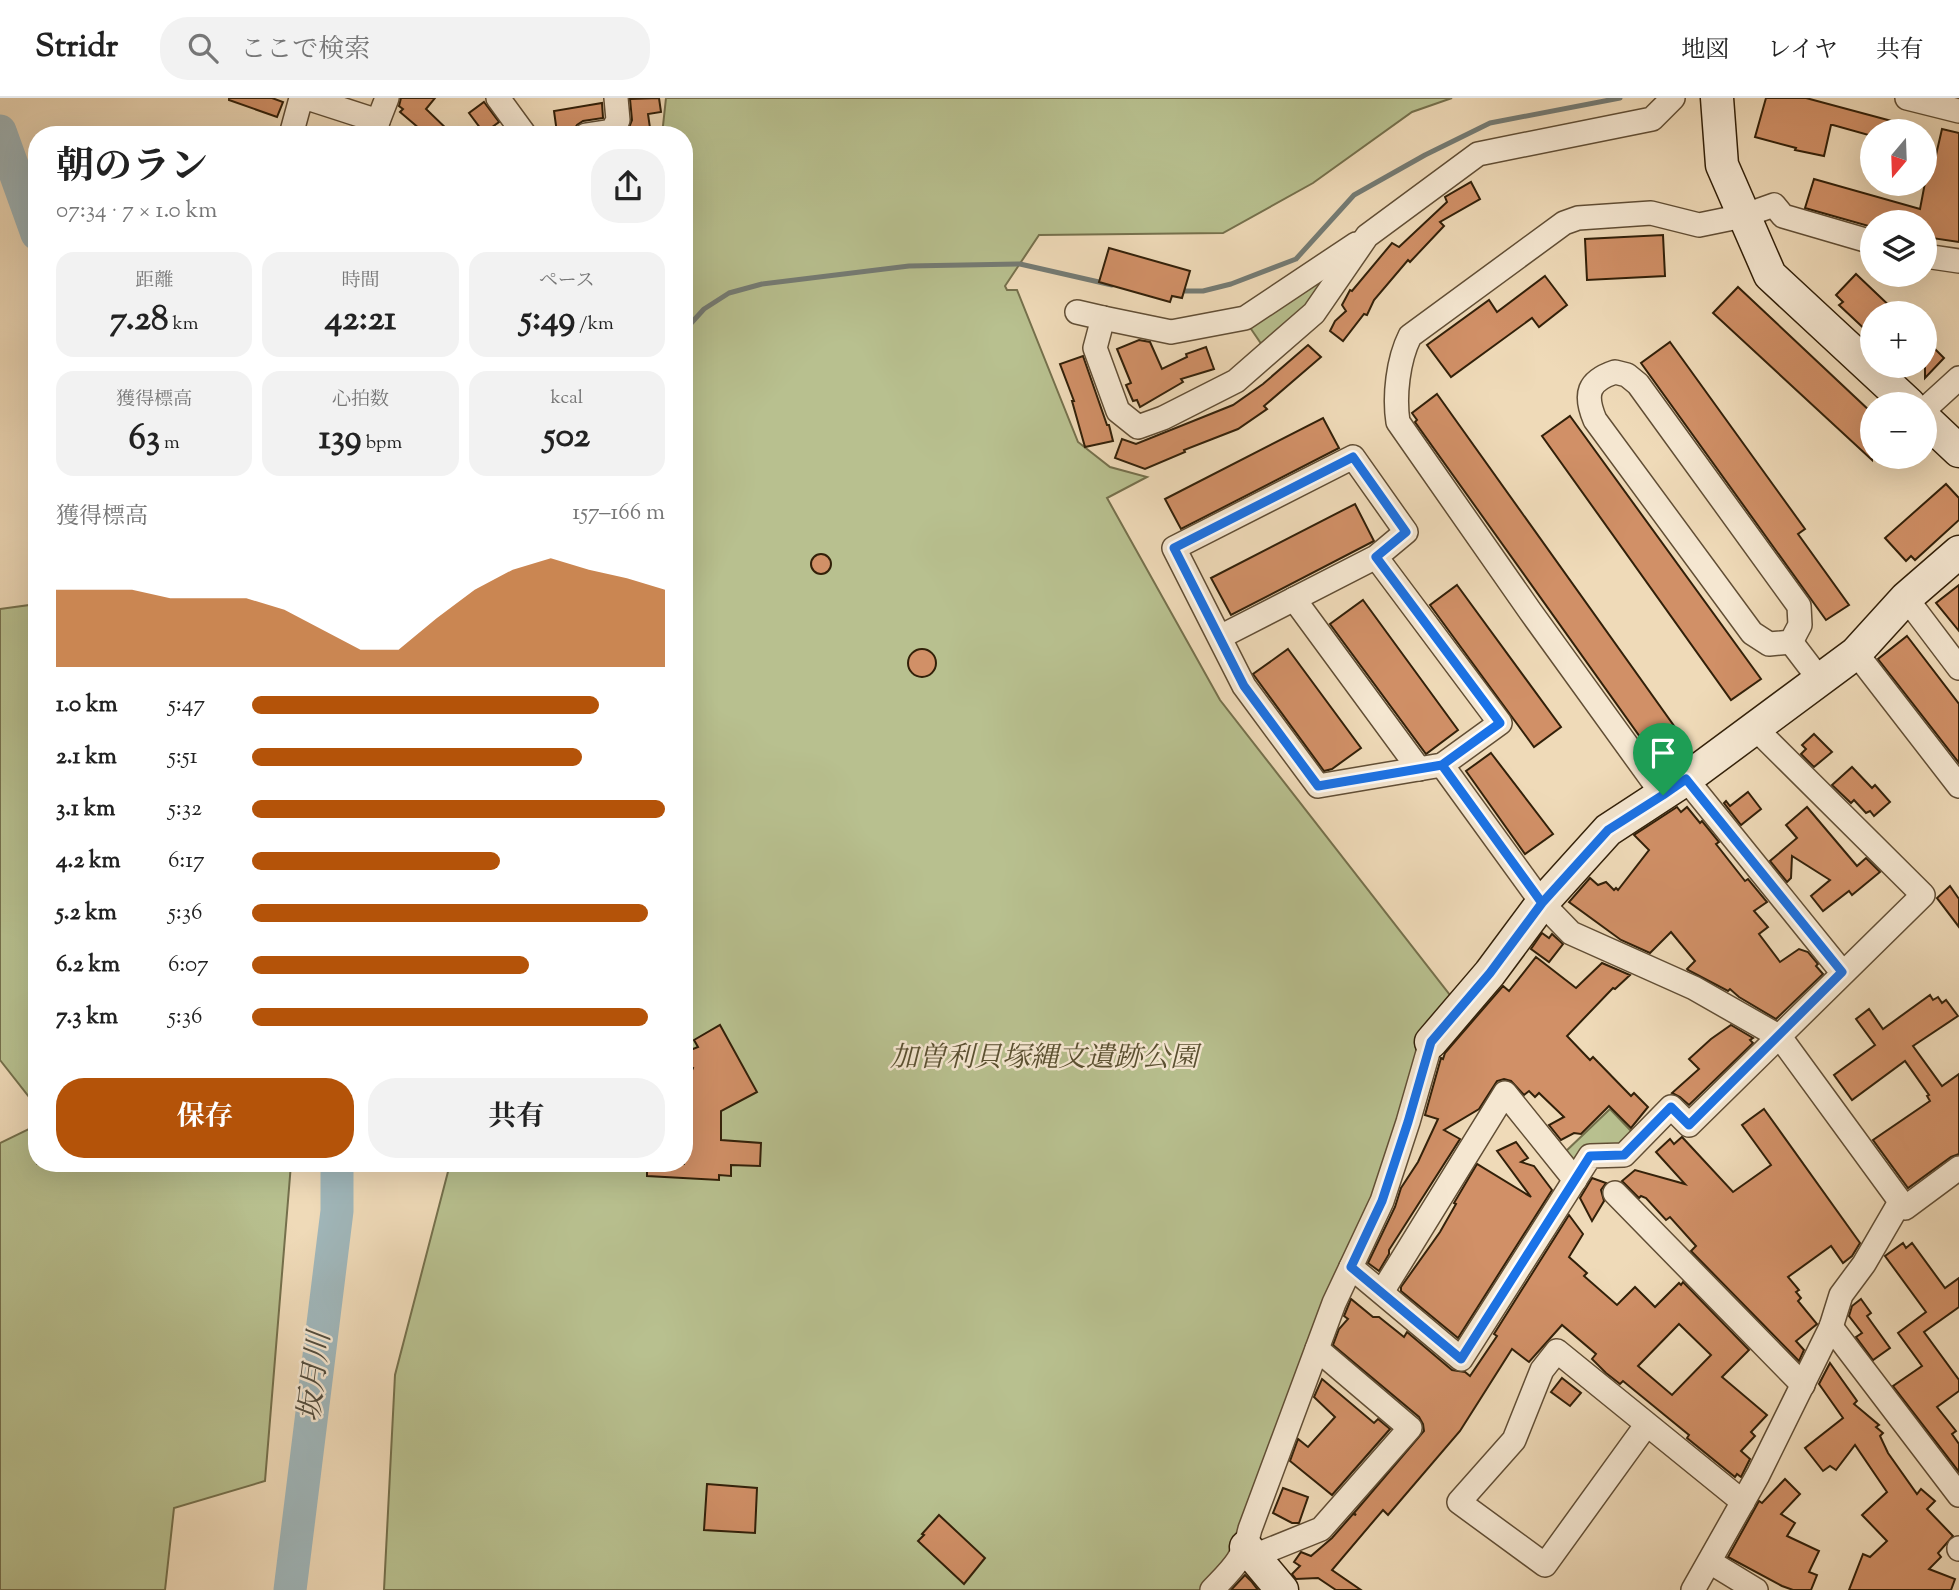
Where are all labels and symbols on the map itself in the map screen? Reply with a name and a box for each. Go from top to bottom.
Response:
north arrow [1860,119,1937,196]
pin [1633,723,1693,795]
park label: 加曽利貝塚縄文遺跡公園 [890,1039,1202,1079]
water label: 坂月川 [289,1327,343,1424]

